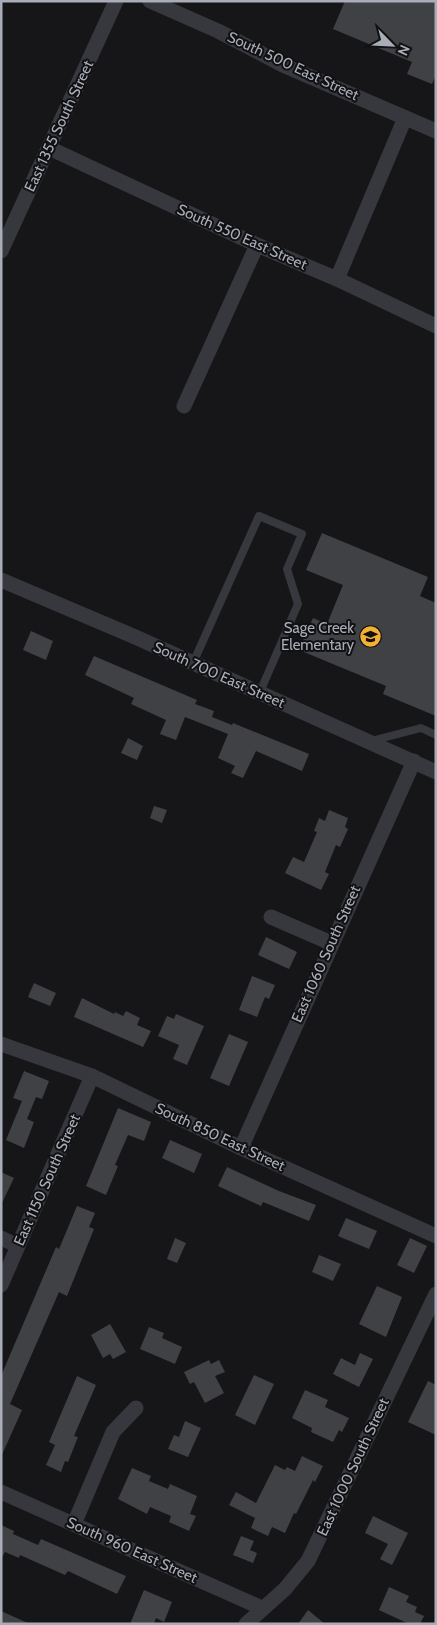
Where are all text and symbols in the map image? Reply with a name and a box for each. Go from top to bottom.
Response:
north arrow [367,20,417,70]
street label: South 500 East Street [225,28,361,104]
text: N [394,42,414,58]
street label: East 1355 South Street [21,58,97,194]
street label: South 550 East Street [174,200,310,274]
place label: Sage Creek Elementary [281,619,354,654]
school or university icon: Sage Creek Elementary [358,625,382,649]
street label: South 700 East Street [151,638,287,712]
street label: East 1060 South Street [288,883,364,1025]
street label: South 850 East Street [152,1099,288,1175]
street label: East 1150 South Street [10,1112,84,1248]
street label: East 1000 South Street [313,1395,393,1539]
street label: South 960 East Street [64,1513,200,1587]

